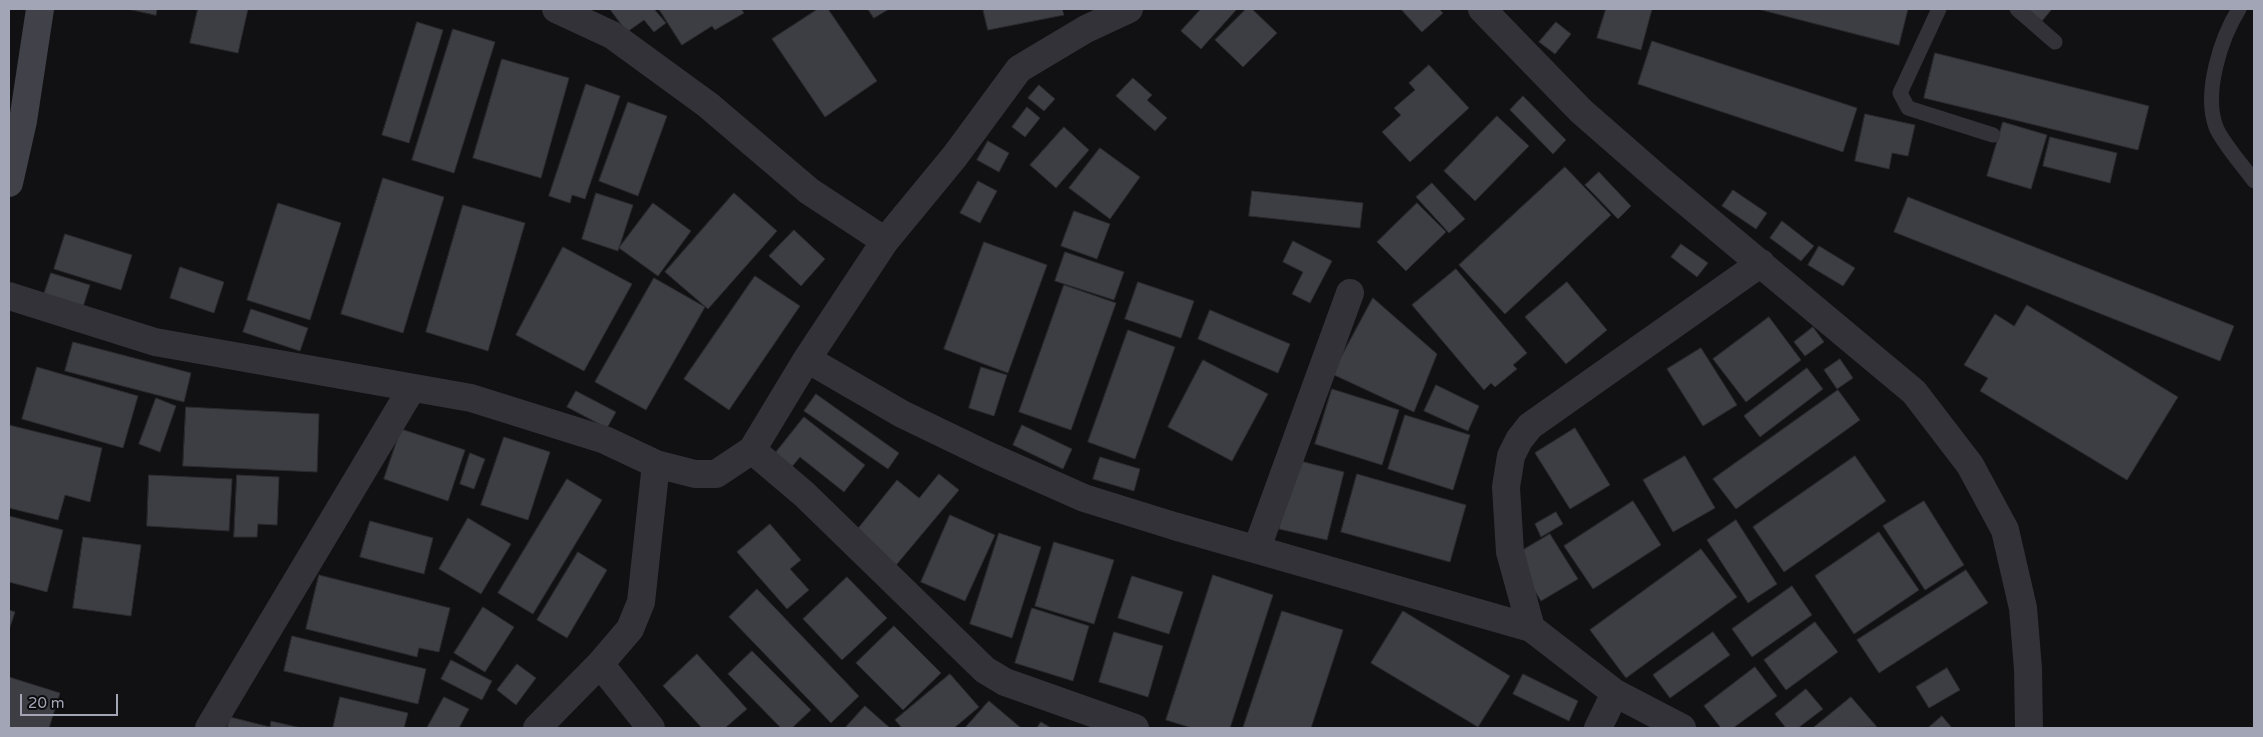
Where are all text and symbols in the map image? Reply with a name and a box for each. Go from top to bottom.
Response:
scale bar [22,684,120,716]
text: 20 m [28,694,65,712]

